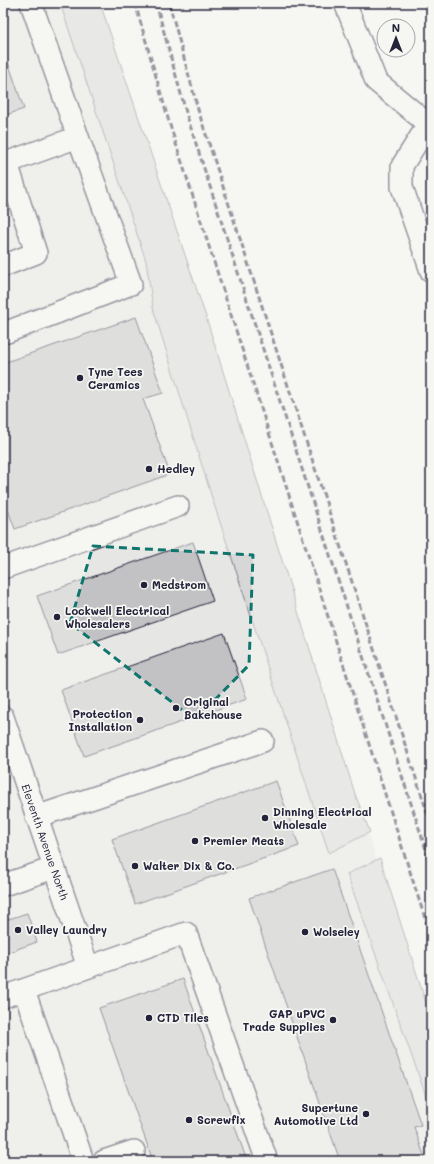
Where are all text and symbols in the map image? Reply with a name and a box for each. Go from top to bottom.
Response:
north arrow [376,18,416,58]
text: N [392,20,400,35]
place label: Tyne Tees Ceramics [88,364,143,392]
marker: Tyne Tees Ceramics [75,373,85,383]
place label: Hedley [157,461,195,476]
marker: Hedley [144,464,154,474]
place label: Medstrom [152,577,206,592]
marker: Medstrom [139,580,149,590]
place label: Lockwell Electrical Wholesalers [65,603,169,631]
marker: Lockwell Electrical Wholesalers [52,612,62,622]
place label: Original Bakehouse [184,694,243,722]
marker: Original Bakehouse [171,703,181,713]
place label: Protection Installation [69,706,132,734]
marker: Protection Installation [135,715,145,725]
street label: Eleventh Avenue North [19,782,72,902]
place label: Dinning Electrical Wholesale [273,804,372,832]
marker: Dinning Electrical Wholesale [260,813,270,823]
place label: Premier Meats [203,833,285,848]
marker: Premier Meats [190,836,200,846]
place label: Walter Dix & Co. [143,858,235,873]
marker: Walter Dix & Co. [130,861,140,871]
place label: Valley Laundry [26,922,107,937]
place label: Wolseley [313,924,360,939]
marker: Valley Laundry [13,925,23,935]
marker: Wolseley [300,927,310,937]
place label: GAP uPVC Trade Supplies [243,1006,325,1034]
place label: CTD Tiles [157,1010,209,1025]
marker: CTD Tiles [144,1013,154,1023]
marker: GAP uPVC Trade Supplies [328,1015,338,1025]
place label: Supertune Automotive Ltd [274,1100,358,1128]
marker: Supertune Automotive Ltd [361,1109,371,1119]
place label: Screwfix [197,1112,246,1127]
marker: Screwfix [184,1115,194,1125]

